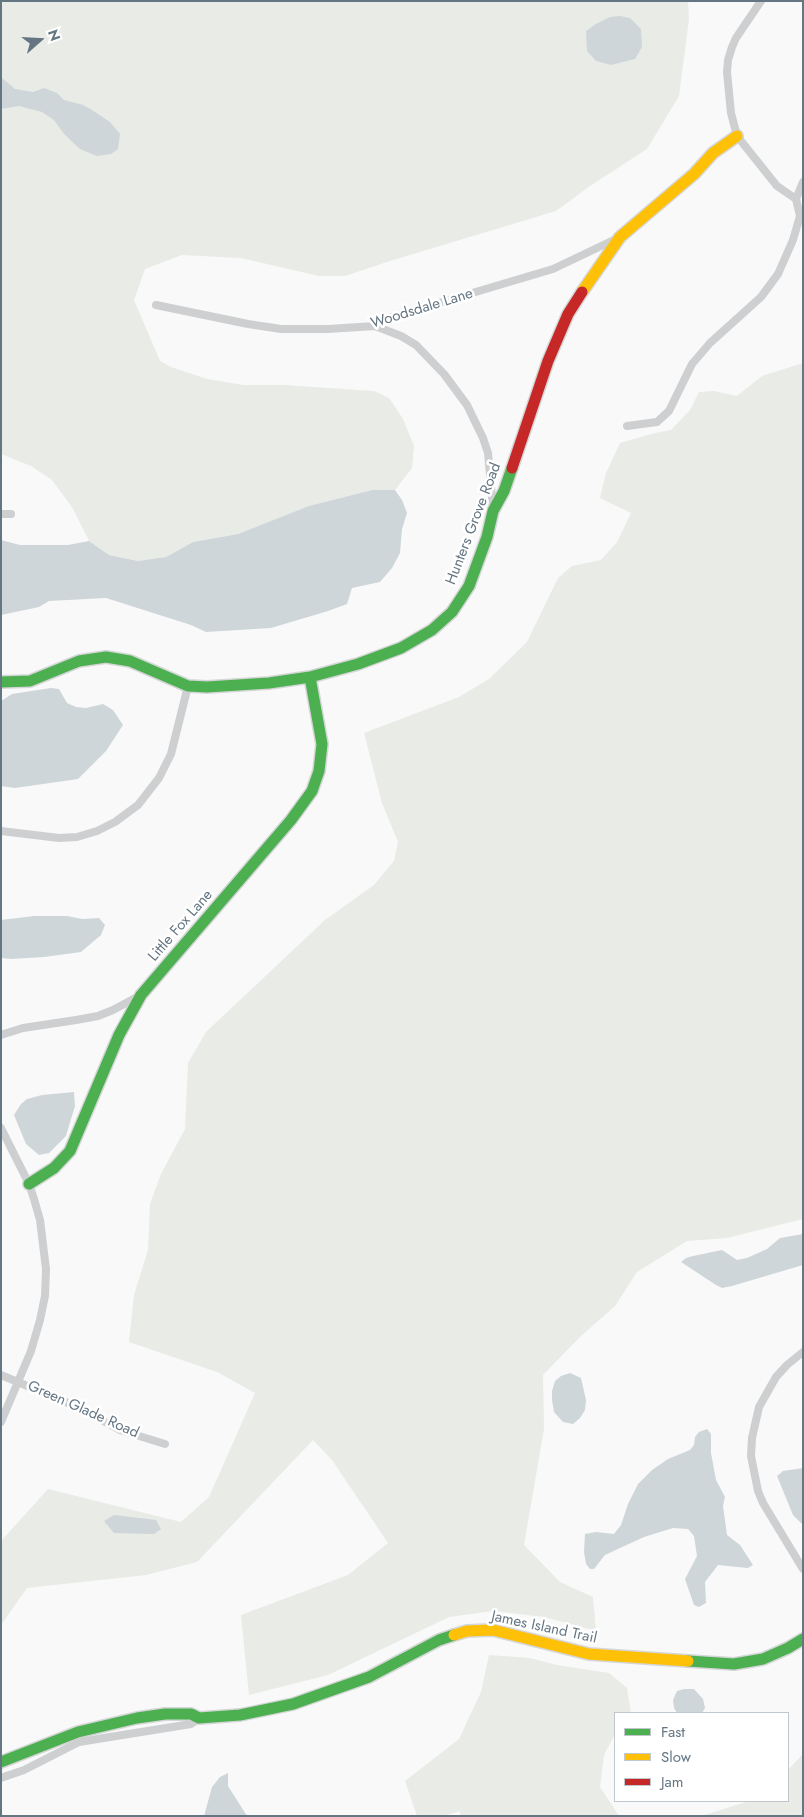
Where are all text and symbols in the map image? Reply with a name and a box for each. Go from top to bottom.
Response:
north arrow [15,15,65,65]
text: N [43,27,65,44]
street label: Woodsdale Lane [369,285,475,333]
street label: Hunters Grove Road [442,461,506,587]
street label: Little Fox Lane [145,887,217,965]
street label: Green Glade Road [25,1377,141,1443]
street label: James Island Trail [490,1608,598,1648]
legend [614,1712,789,1802]
text: Fast [661,1721,685,1743]
text: Slow [661,1746,691,1768]
text: Jam [661,1771,684,1793]

